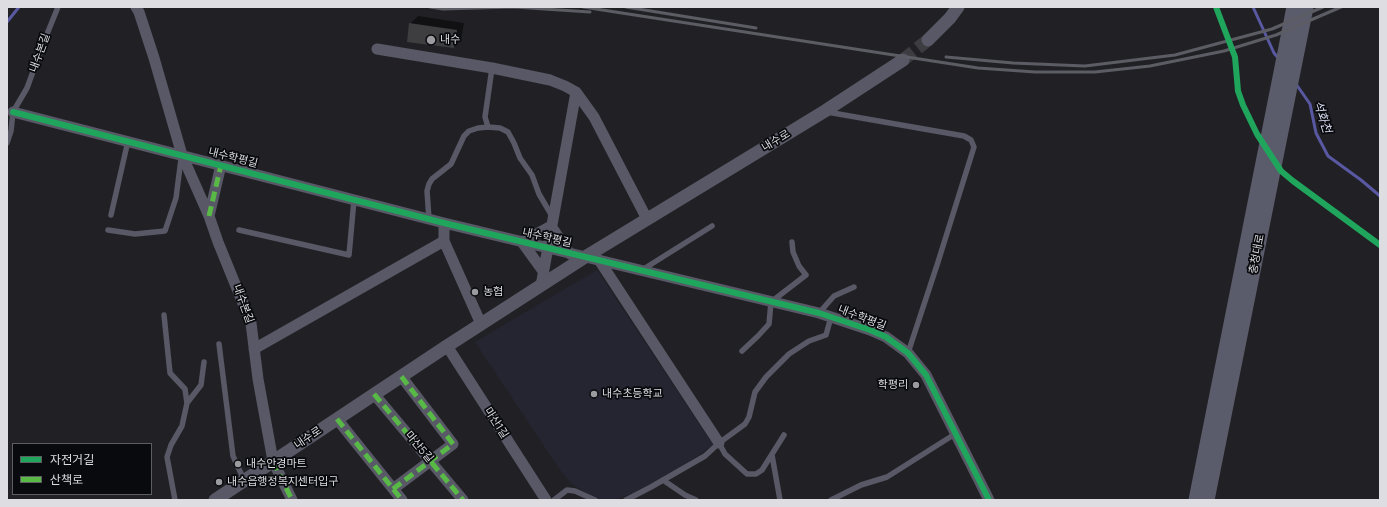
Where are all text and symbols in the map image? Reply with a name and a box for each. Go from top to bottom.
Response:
street label: 내수본길 [27,32,53,74]
place label: 내수 [440,33,460,47]
marker: 내수 [425,34,437,46]
water label: 석화천 [1310,99,1334,135]
street label: 내수로 [760,128,792,154]
street label: 내수학평길 [207,145,259,171]
street label: 내수학평길 [521,226,573,250]
street label: 충청대로 [1247,233,1267,275]
street label: 내수본길 [230,283,256,325]
place label: 농협 [483,285,503,299]
marker: 농협 [470,287,480,297]
street label: 내수학평길 [836,303,888,333]
place label: 학평리 [878,378,908,392]
marker: 학평리 [911,380,921,390]
place label: 내수초등학교 [602,387,663,401]
marker: 내수초등학교 [589,389,599,399]
street label: 마산1길 [481,405,511,441]
street label: 내수로 [292,424,324,452]
street label: 마산5길 [402,429,436,465]
legend [12,443,152,495]
text: 자전거길 [50,451,94,468]
place label: 내수안경마트 [246,457,307,471]
marker: 내수안경마트 [233,459,243,469]
text: 산책로 [50,471,83,488]
place label: 내수읍행정복지센터입구 [227,475,338,489]
marker: 내수읍행정복지센터입구 [214,477,224,487]

